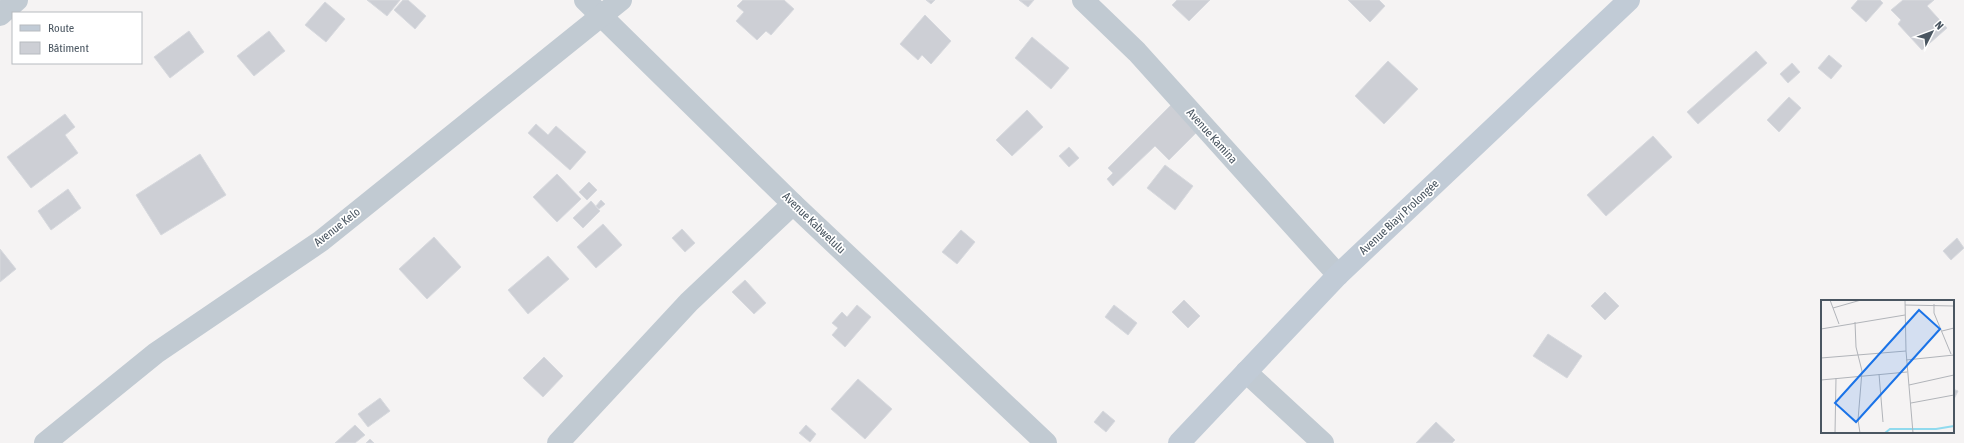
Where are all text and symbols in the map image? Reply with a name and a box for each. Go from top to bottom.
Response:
legend [12,12,142,64]
north arrow [1912,12,1952,52]
text: N [1933,19,1946,32]
text: Route [48,21,74,35]
text: Bâtiment [48,41,89,55]
street label: Avenue Kamina [1184,106,1240,166]
street label: Avenue Biayi Prolongée [1356,177,1442,257]
street label: Avenue Kabwelulu [780,189,849,257]
street label: Avenue Kelo [311,204,363,249]
inset map [1821,300,1954,433]

